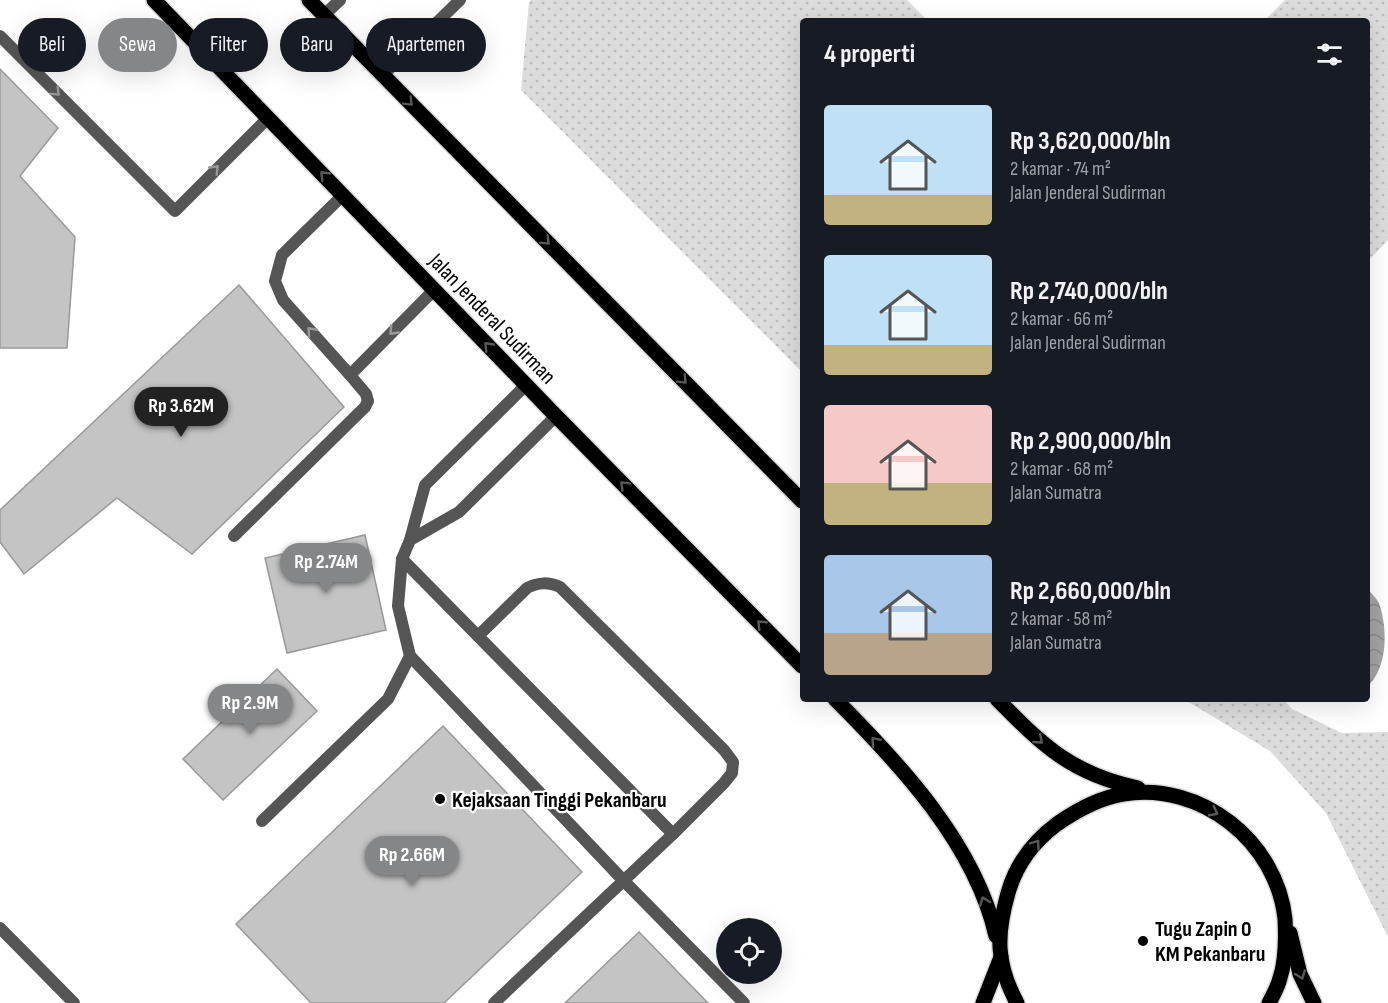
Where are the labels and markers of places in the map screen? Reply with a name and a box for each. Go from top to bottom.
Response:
pin: Rp 3.62M [119,387,243,438]
pin: Rp 2.74M [264,543,388,594]
pin: Rp 2.9M [195,684,305,735]
place label: Kejaksaan Tinggi Pekanbaru [452,787,667,814]
marker: Kejaksaan Tinggi Pekanbaru [433,792,447,806]
pin: Rp 2.66M [350,836,474,887]
place label: Tugu Zapin 0 KM Pekanbaru [1155,916,1265,968]
marker: Tugu Zapin 0 KM Pekanbaru [1136,934,1150,948]

